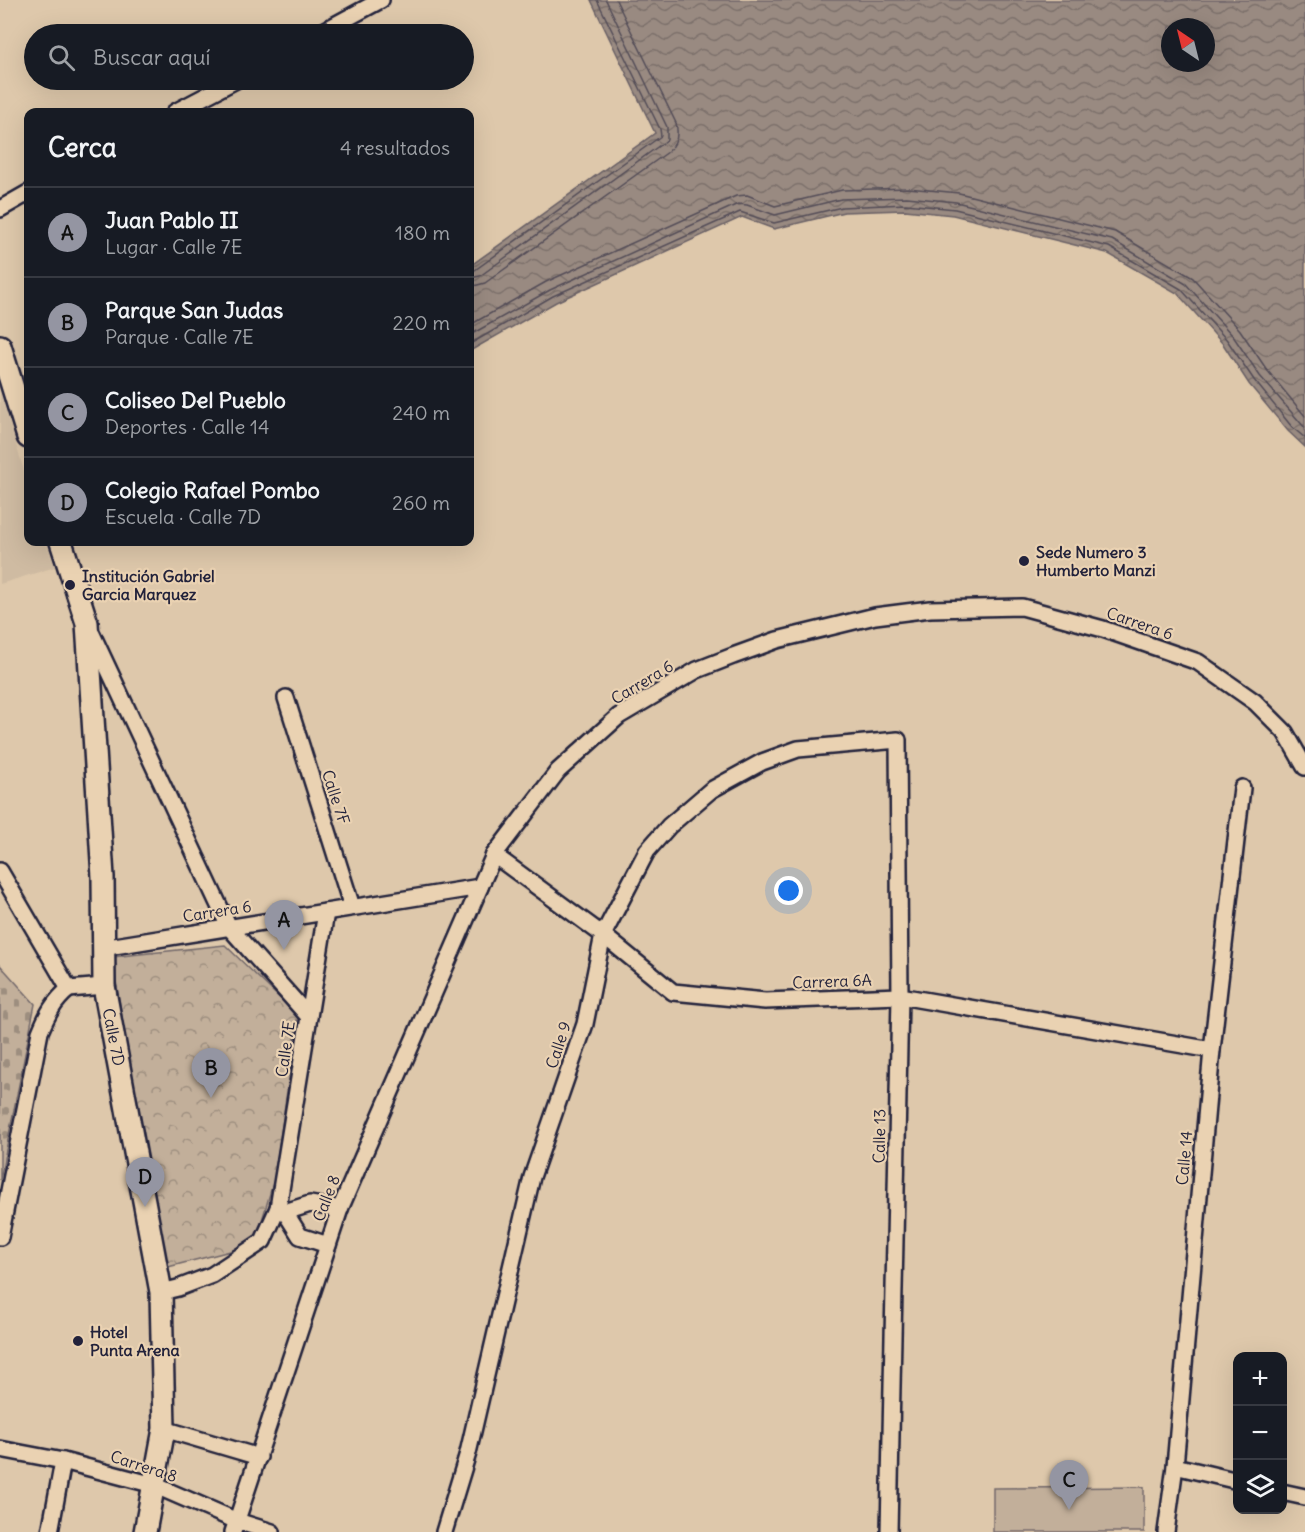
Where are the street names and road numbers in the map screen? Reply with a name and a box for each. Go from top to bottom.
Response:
street label: Carrera 6 [1104,602,1176,644]
street label: Carrera 6 [607,656,677,708]
street label: Calle 7F [318,767,354,827]
street label: Carrera 6 [181,896,253,926]
street label: Carrera 6A [792,970,872,992]
street label: Calle 7D [99,1006,129,1068]
street label: Calle 9 [541,1019,575,1071]
street label: Calle 7E [271,1020,299,1078]
street label: Calle 13 [869,1109,889,1163]
street label: Calle 14 [1172,1130,1196,1186]
street label: Calle 8 [308,1172,344,1224]
street label: Carrera 8 [108,1446,180,1486]

